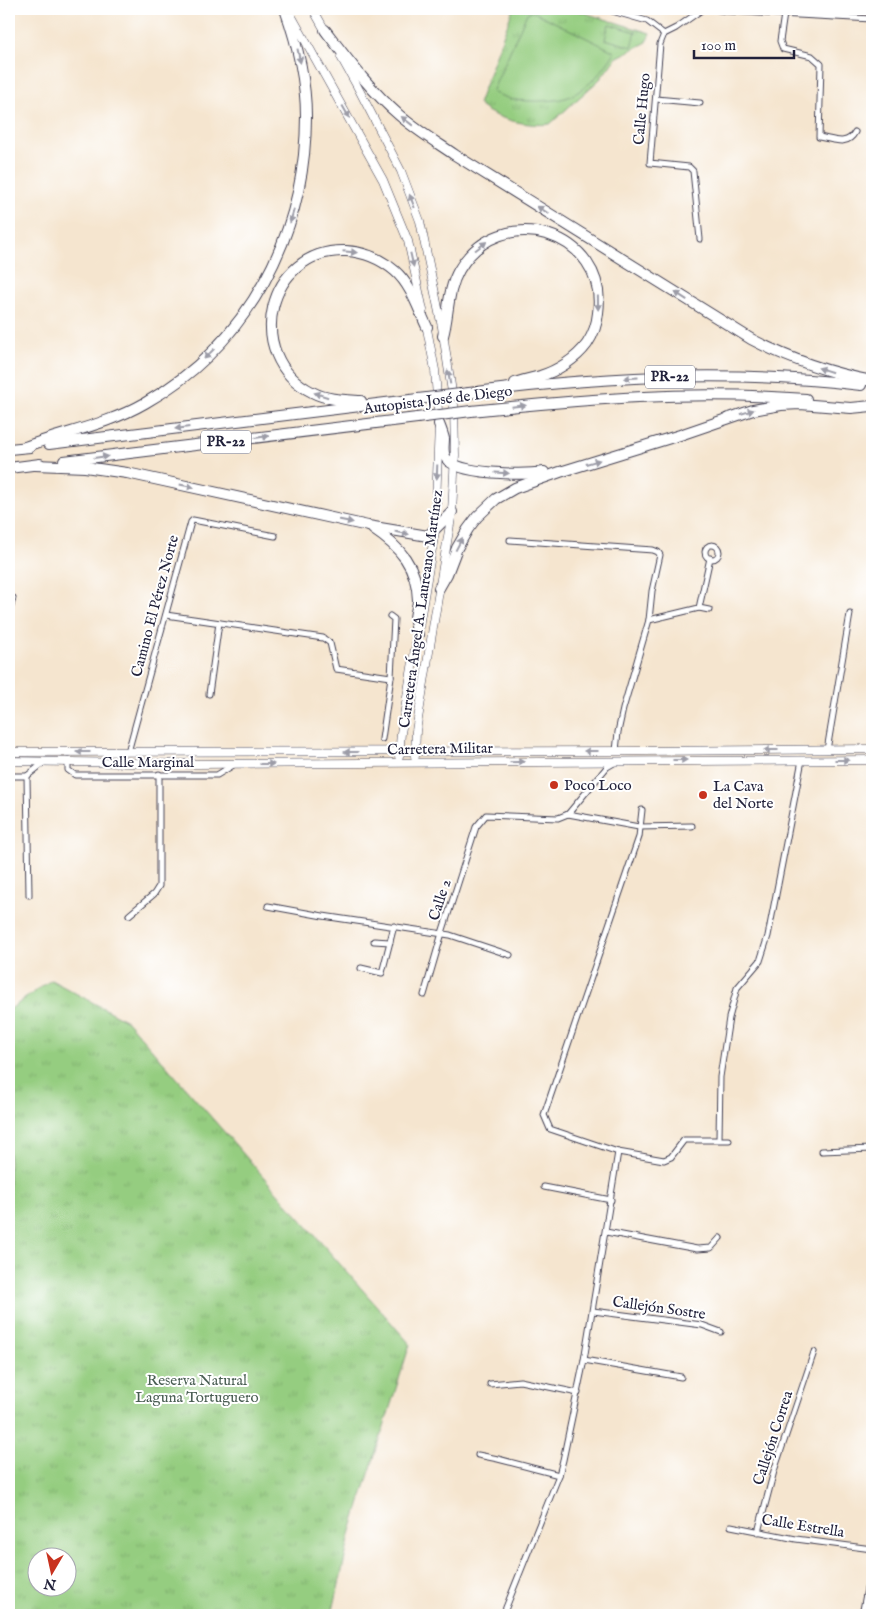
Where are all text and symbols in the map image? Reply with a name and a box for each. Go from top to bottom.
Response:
scale bar [694,28,794,60]
text: 100 m [701,36,737,55]
one-way arrow [295,48,303,64]
street label: Calle Hugo [629,72,655,146]
one-way arrow [341,106,350,119]
one-way arrow [401,116,414,127]
one-way arrow [408,193,416,208]
one-way arrow [537,205,550,214]
one-way arrow [288,209,296,224]
one-way arrow [474,240,487,251]
one-way arrow [343,248,359,256]
one-way arrow [408,252,416,267]
one-way arrow [674,291,687,301]
one-way arrow [594,295,602,311]
one-way arrow [203,348,215,360]
one-way arrow [817,365,832,373]
road number: PR-22 [645,366,695,388]
one-way arrow [445,369,453,384]
one-way arrow [623,375,639,383]
street label: Autopista José de Diego [362,381,514,419]
one-way arrow [314,391,329,398]
one-way arrow [511,402,527,410]
one-way arrow [740,407,755,415]
one-way arrow [174,424,190,432]
road number: PR-22 [201,431,251,454]
one-way arrow [254,433,270,441]
one-way arrow [93,453,109,461]
one-way arrow [585,458,600,466]
one-way arrow [433,464,441,480]
one-way arrow [495,470,511,478]
one-way arrow [179,482,194,490]
street label: Carretera Ángel A. Laureano Martínez [395,489,447,729]
one-way arrow [338,517,353,525]
one-way arrow [395,529,411,537]
street label: Camino El Pérez Norte [127,533,183,679]
one-way arrow [455,537,463,551]
street label: Carretera Militar [387,739,494,759]
one-way arrow [763,746,779,754]
one-way arrow [583,747,599,755]
one-way arrow [75,748,91,756]
one-way arrow [342,748,358,756]
street label: Calle Marginal [102,753,195,772]
one-way arrow [672,756,688,764]
one-way arrow [835,756,851,764]
one-way arrow [510,757,526,765]
one-way arrow [260,760,276,768]
place label: Poco Loco [564,776,632,795]
place label: La Cava del Norte [713,777,774,813]
marker: Poco Loco [548,779,560,791]
marker: La Cava del Norte [697,789,709,801]
street label: Calle 2 [424,877,456,923]
street label: Callejón Sostre [611,1292,707,1324]
park label: Reserva Natural Laguna Tortuguero [135,1371,259,1407]
street label: Callejón Correa [749,1388,797,1488]
street label: Calle Estrella [760,1510,846,1542]
north arrow [28,1546,78,1596]
text: N [43,1574,59,1594]

